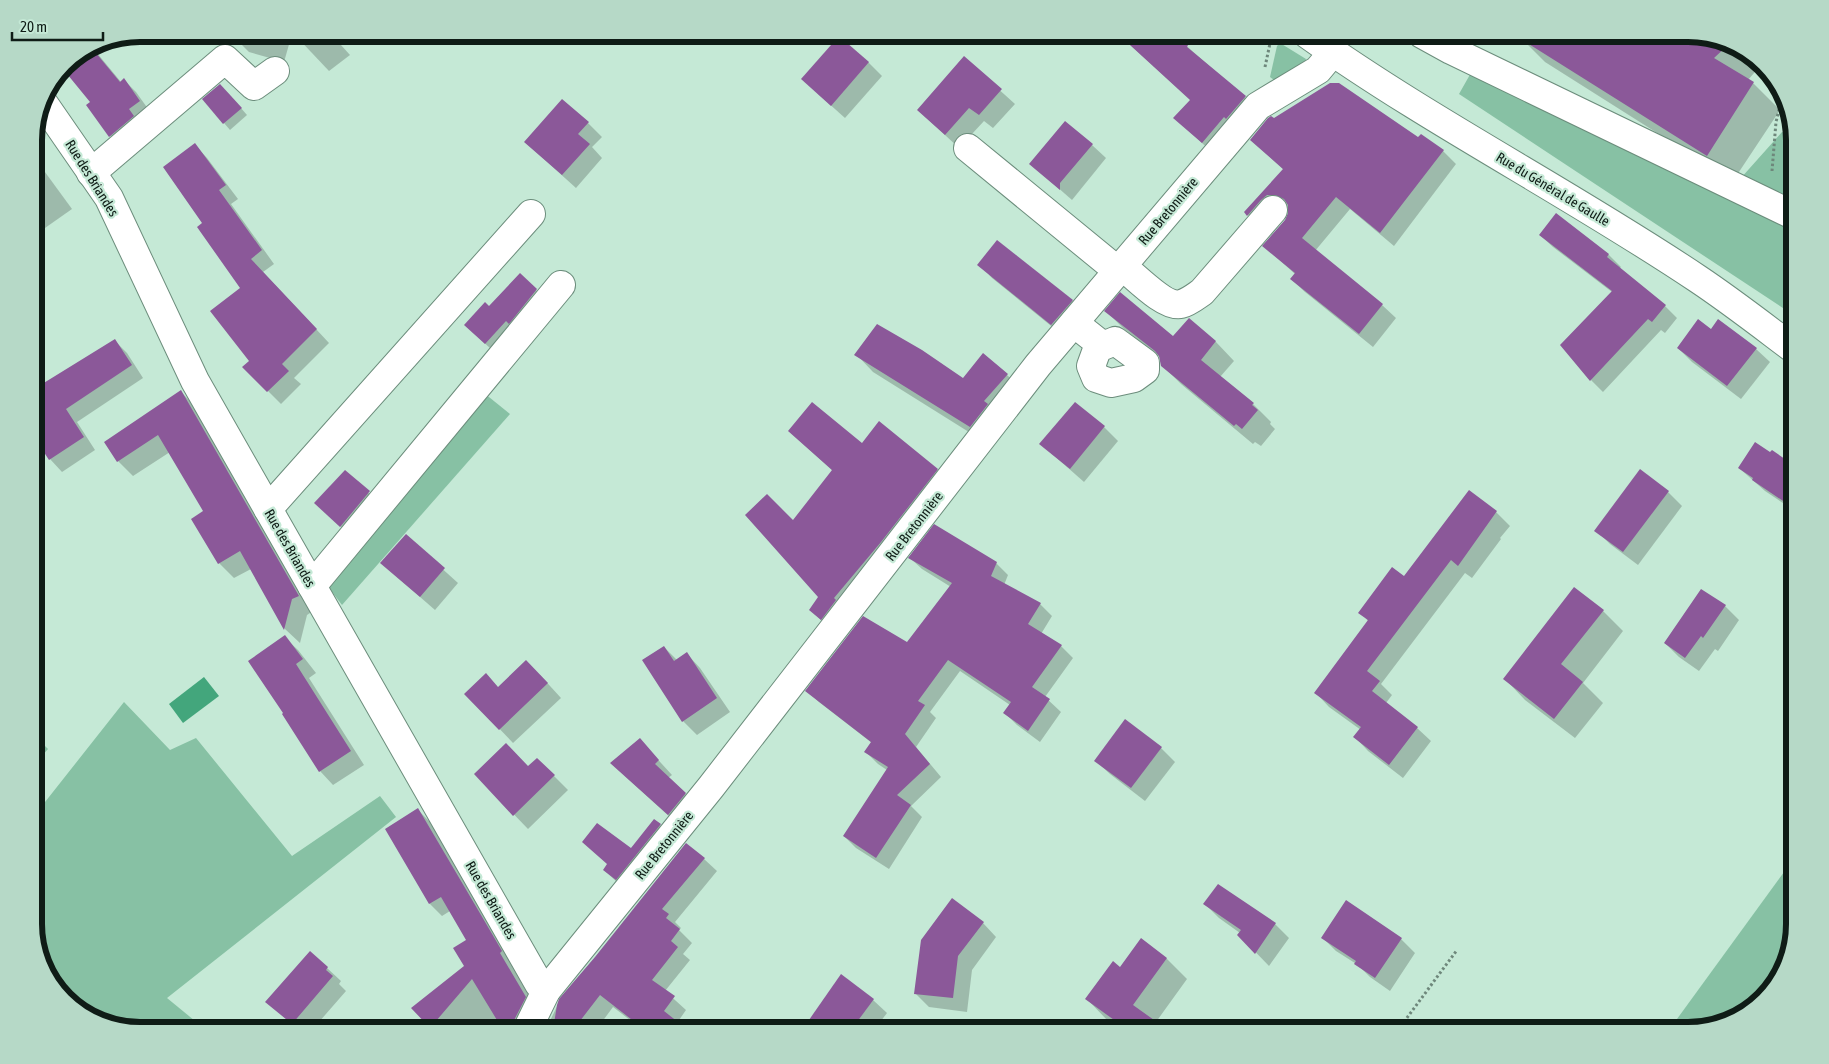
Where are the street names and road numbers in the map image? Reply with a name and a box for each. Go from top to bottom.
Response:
street label: Rue des Briandes [62,137,122,219]
street label: Rue du Général de Gaulle [1493,149,1613,229]
street label: Rue Bretonnière [1135,174,1201,248]
street label: Rue Bretonnière [882,488,946,564]
street label: Rue des Briandes [261,506,319,590]
street label: Rue Bretonnière [632,808,696,882]
street label: Rue des Briandes [462,858,520,942]

